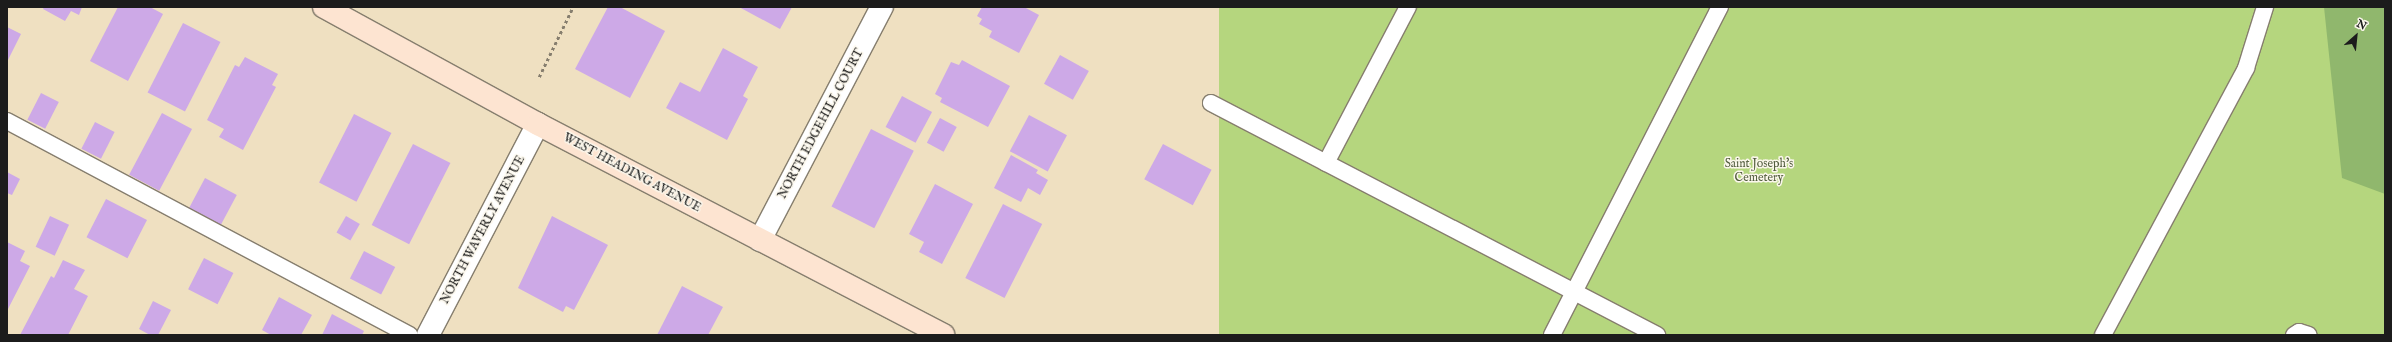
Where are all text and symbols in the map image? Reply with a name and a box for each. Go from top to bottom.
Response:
north arrow [2336,16,2376,56]
text: N [2354,17,2369,34]
street label: NORTH EDGEHILL COURT [775,47,867,201]
street label: WEST HEADING AVENUE [561,131,703,215]
street label: NORTH WAVERLY AVENUE [438,153,528,307]
park label: Saint Joseph's Cemetery [1725,157,1793,185]

